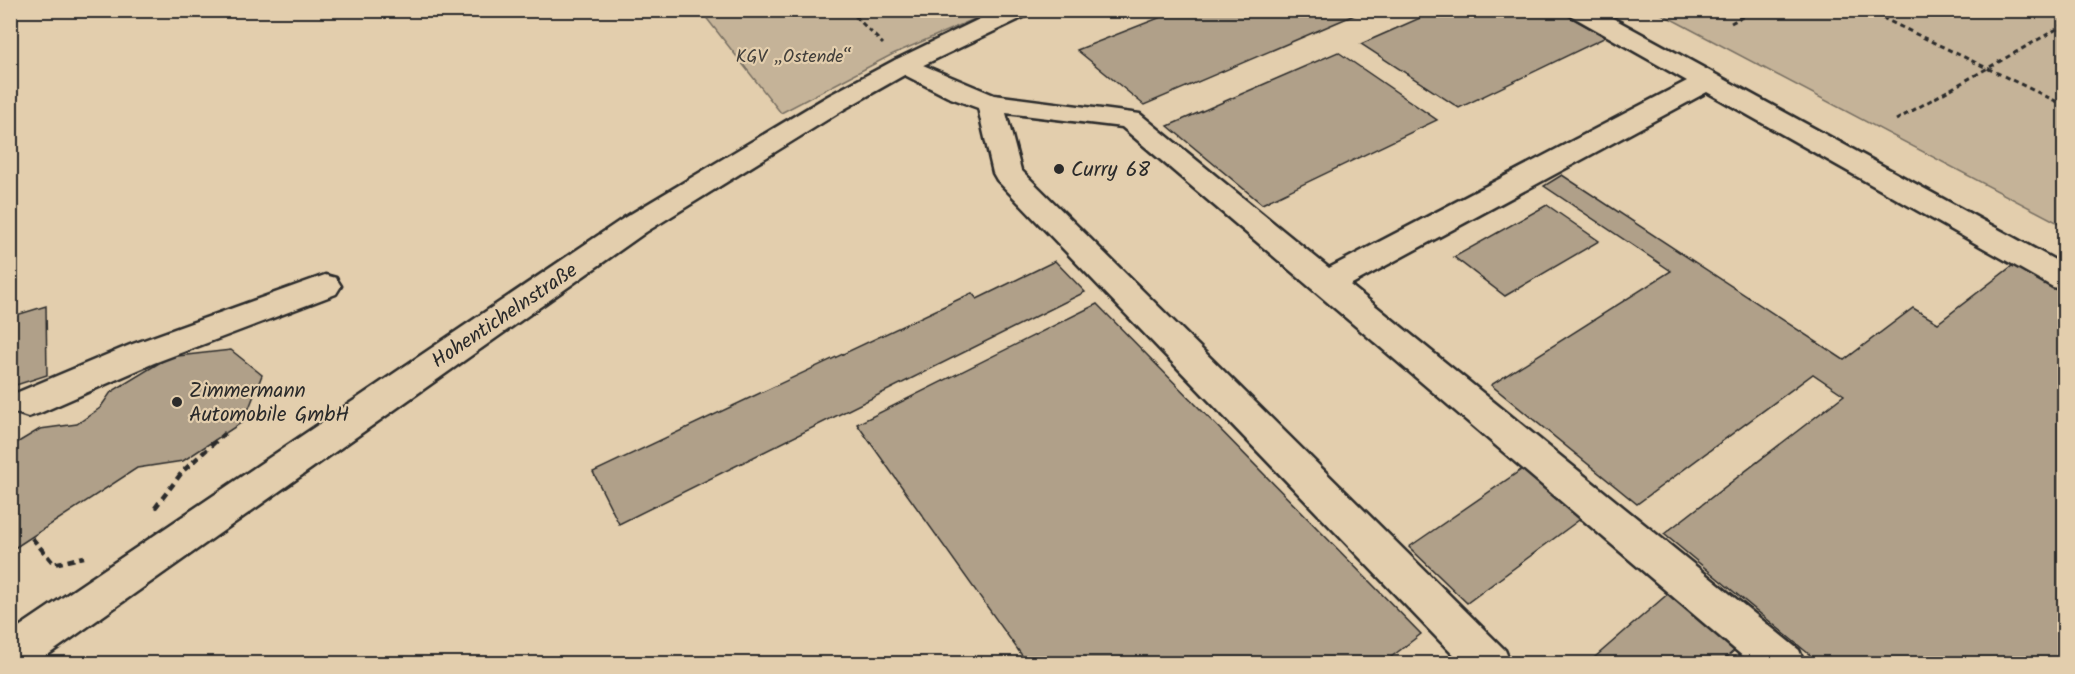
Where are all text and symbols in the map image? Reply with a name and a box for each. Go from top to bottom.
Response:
park label: KGV „Ostende“ [736,43,852,72]
place label: Curry 68 [1071,154,1151,187]
marker: Curry 68 [1052,162,1066,176]
street label: Hohentichelnstraße [425,255,585,378]
place label: Zimmermann Automobile GmbH [189,375,349,432]
marker: Zimmermann Automobile GmbH [170,395,184,409]

